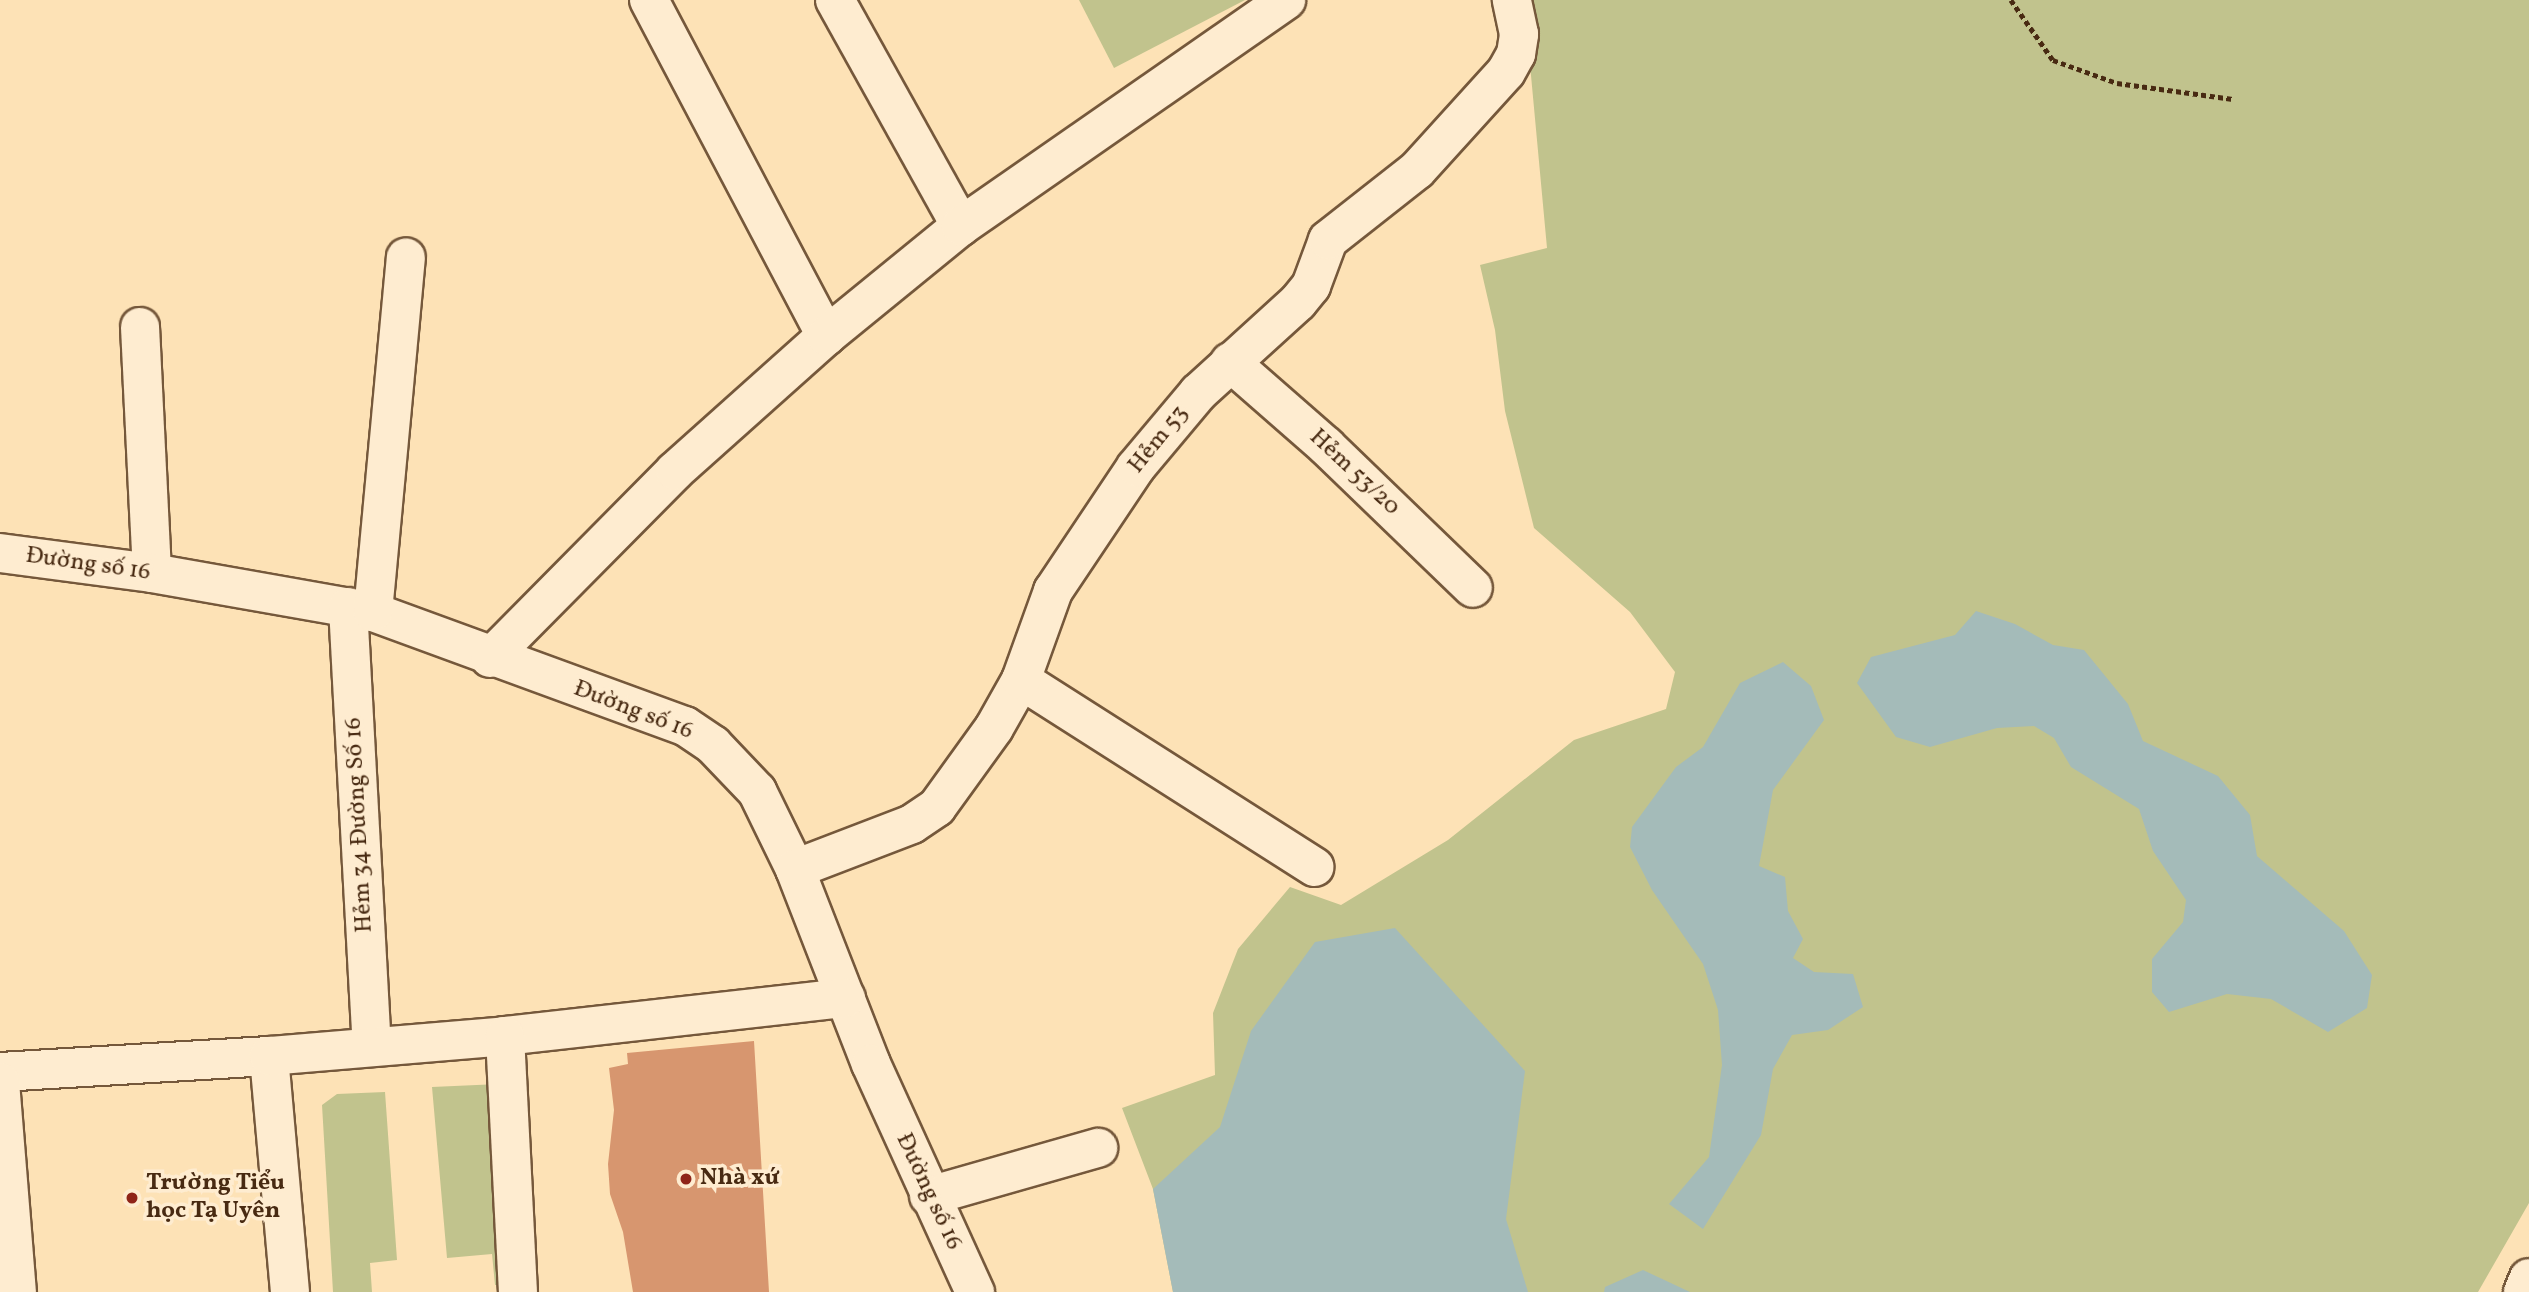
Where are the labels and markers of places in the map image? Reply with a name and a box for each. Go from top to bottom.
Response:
place label: Nhà xứ [700,1165,780,1193]
place label: Trường Tiểu học Tạ Uyên [146,1170,285,1226]
marker: Nhà xứ [678,1171,694,1187]
marker: Trường Tiểu học Tạ Uyên [124,1190,140,1206]

